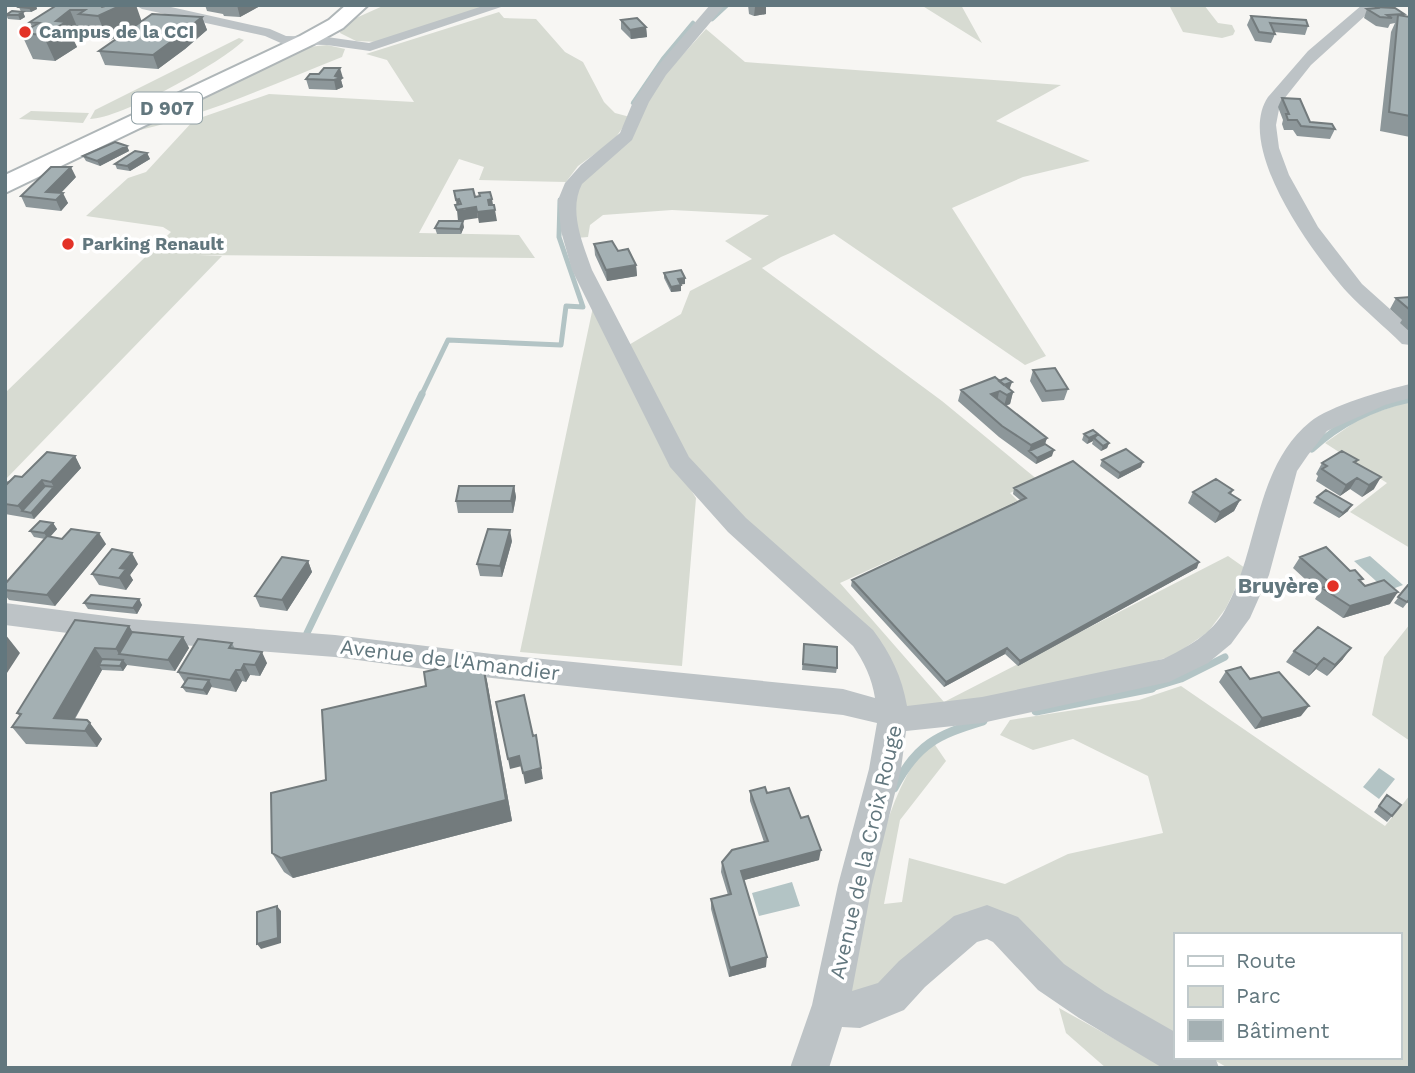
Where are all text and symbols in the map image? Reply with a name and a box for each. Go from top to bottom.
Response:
place label: Campus de la CCI [39,21,194,42]
marker: Campus de la CCI [17,24,33,40]
road number: D 907 [132,92,202,124]
place label: Parking Renault [82,233,224,254]
marker: Parking Renault [60,236,76,252]
place label: Bruyère [1238,573,1319,598]
marker: Bruyère [1325,578,1341,594]
street label: Avenue de l'Amandier [339,634,562,685]
street label: Avenue de la Croix Rouge [824,722,907,981]
legend [1174,933,1401,1059]
text: Route [1236,948,1296,973]
text: Parc [1236,983,1281,1008]
text: Bâtiment [1236,1018,1330,1043]

